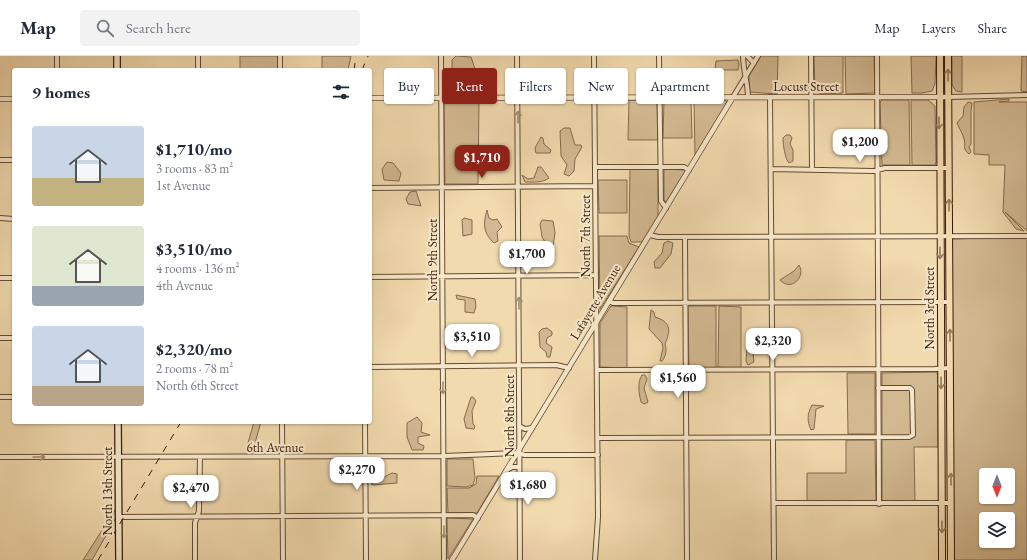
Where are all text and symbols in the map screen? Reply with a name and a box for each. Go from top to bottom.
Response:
search box [80,10,360,46]
text: Map [20,15,56,40]
icon: search [94,17,116,39]
text: Search here [126,18,191,37]
text: Map [874,19,899,37]
text: Layers [921,19,956,37]
text: Share [978,19,1007,37]
chip: Buy [384,68,434,104]
chip: Rent [442,68,497,104]
chip: Filters [505,68,566,104]
chip: New [574,68,628,104]
chip: Apartment [636,68,724,104]
one-way arrow [944,69,952,82]
street label: Locust Street [773,78,839,95]
text: 9 homes [32,81,90,103]
icon: filters [330,81,352,103]
one-way arrow [514,111,522,124]
one-way arrow [935,116,943,129]
pin: $1,200 [827,129,893,163]
text: $1,200 [842,133,878,150]
text: $1,710/mo [156,138,232,160]
icon: home [64,142,112,190]
pin: $1,710 [449,145,515,179]
text: $1,710 [464,149,500,166]
text: 3 rooms · 83 m² [156,160,233,177]
text: 1st Avenue [156,177,210,194]
street label: North 7th Street [577,195,594,277]
one-way arrow [945,199,953,212]
street label: North 9th Street [424,219,441,301]
text: $3,510/mo [156,238,232,260]
pin: $1,700 [494,241,560,275]
icon: home [64,242,112,290]
text: $1,700 [509,245,545,262]
one-way arrow [936,246,944,259]
text: 4 rooms · 136 m² [156,260,240,277]
street label: Lafayette Avenue [566,261,624,343]
street label: North 3rd Street [921,267,938,349]
text: 4th Avenue [156,277,213,294]
one-way arrow [515,297,523,310]
pin: $3,510 [439,324,505,358]
text: $3,510 [454,328,490,345]
pin: $2,320 [740,328,806,362]
one-way arrow [946,329,954,342]
text: $2,320 [755,332,791,349]
text: $2,320/mo [156,338,232,360]
icon: home [64,342,112,390]
text: 2 rooms · 78 m² [156,360,233,377]
pin: $1,560 [645,365,711,399]
text: $1,560 [660,369,696,386]
street label: North 8th Street [501,375,518,457]
one-way arrow [937,376,945,389]
text: North 6th Street [156,377,239,394]
one-way arrow [439,381,447,394]
street label: 6th Avenue [247,439,303,456]
street label: North 13th Street [99,447,116,535]
one-way arrow [32,453,45,461]
pin: $2,270 [324,457,390,491]
text: $2,270 [339,461,375,478]
north arrow [979,468,1015,504]
map controls [979,468,1015,548]
pin: $1,680 [495,472,561,506]
one-way arrow [947,473,955,486]
pin: $2,470 [158,475,224,509]
text: $1,680 [510,476,546,493]
text: $2,470 [173,479,209,496]
button: layers [979,512,1015,548]
one-way arrow [938,520,946,533]
one-way arrow [440,525,448,538]

